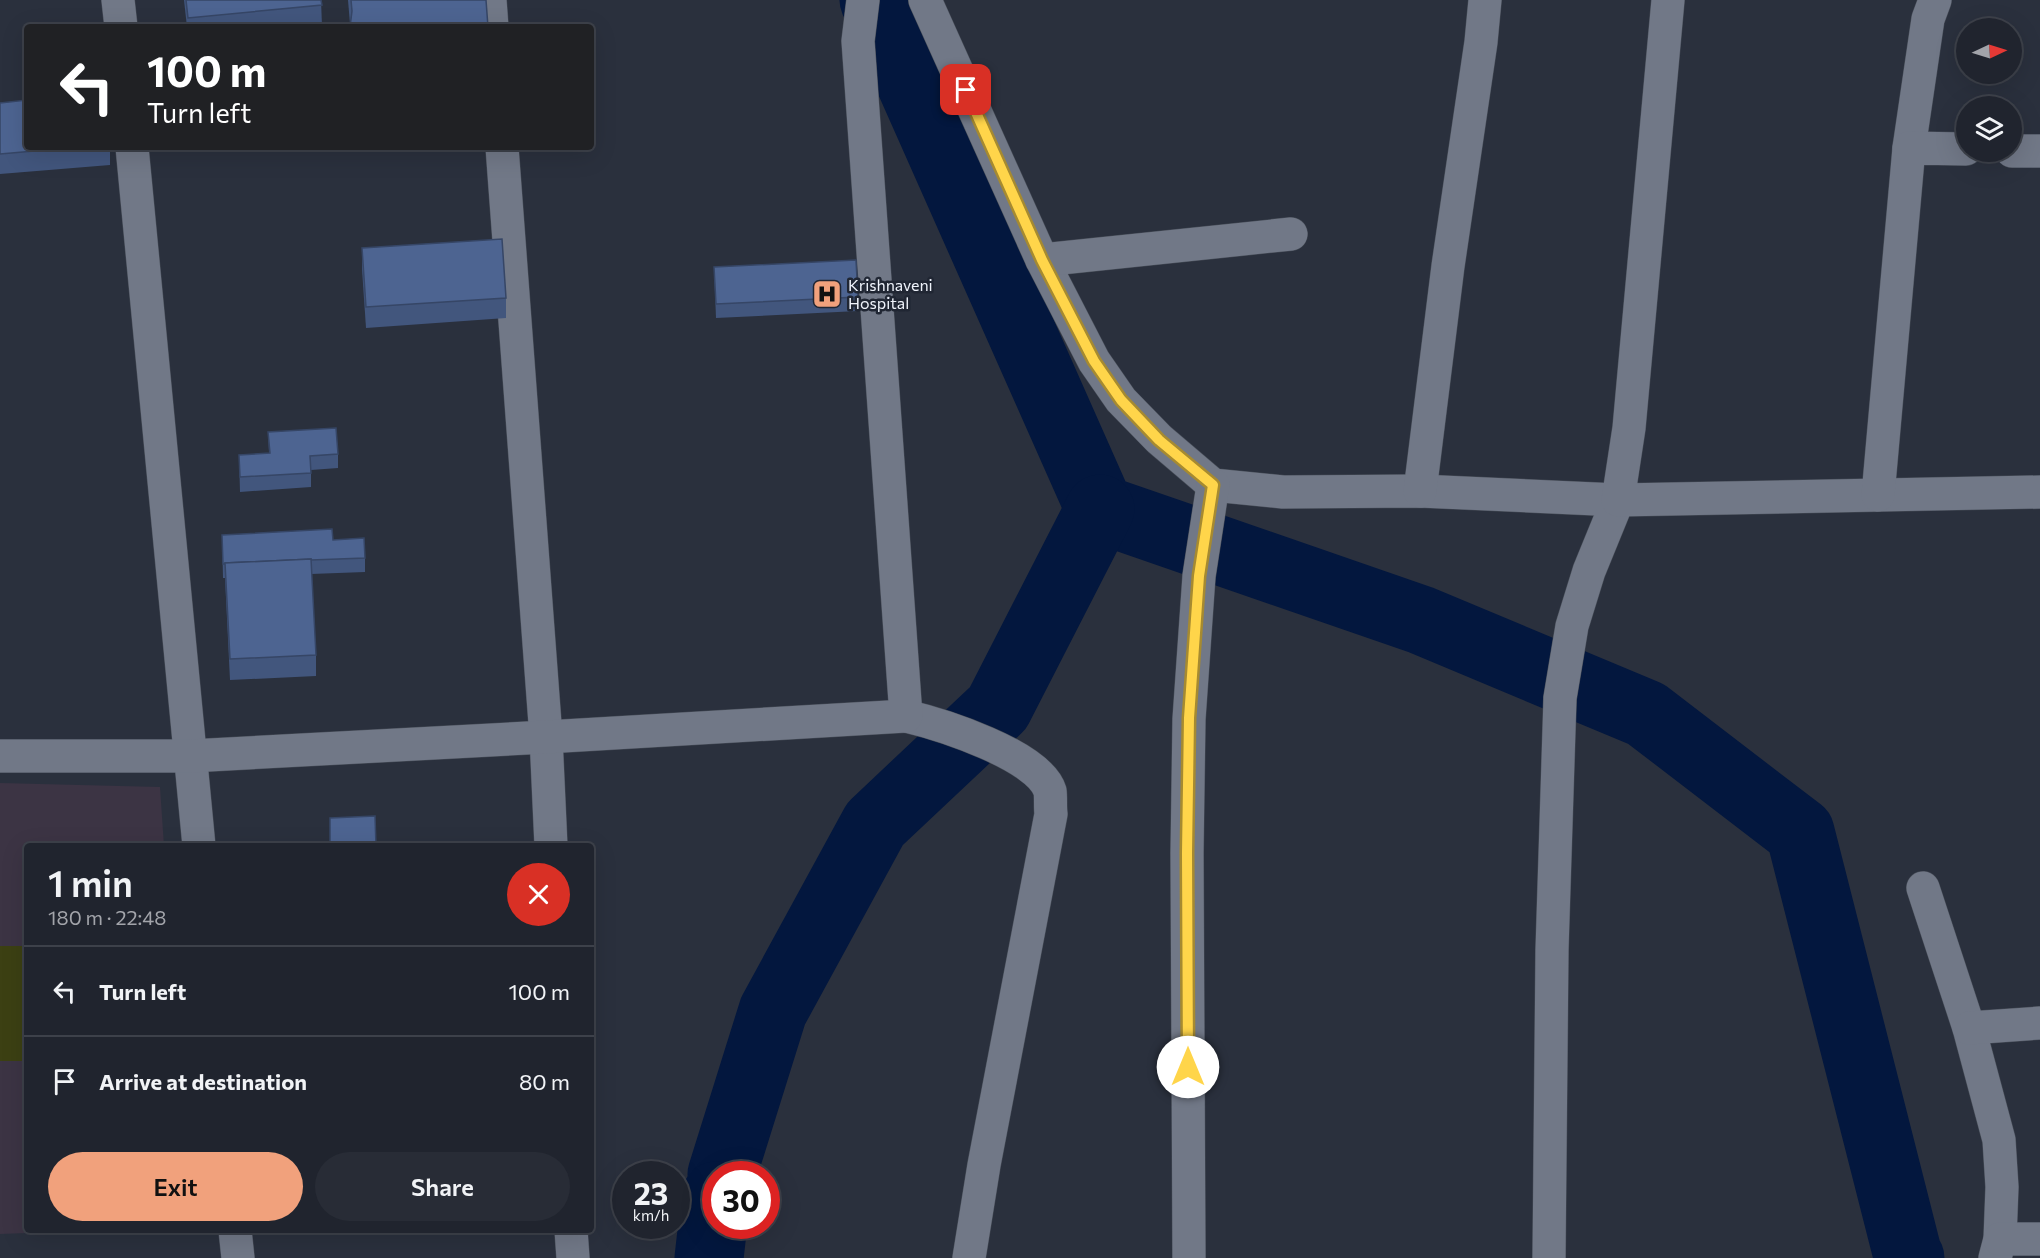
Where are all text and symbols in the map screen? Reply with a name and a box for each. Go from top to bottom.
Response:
north arrow [1956,18,2022,84]
map controls [1956,18,2022,162]
text: 100 m [147,44,267,96]
icon: left [48,48,126,126]
pin [940,64,991,115]
icon: arrive [949,73,982,106]
text: Turn left [147,96,251,129]
button: layers [1956,96,2022,162]
place label: Krishnaveni Hospital [848,275,933,312]
hospital icon: Krishnaveni Hospital [811,278,843,310]
text: 1 min [48,860,133,904]
button: close [507,863,570,926]
text: 180 m · 22:48 [48,905,166,929]
icon: left [48,975,81,1008]
text: Turn left [99,978,186,1005]
text: 100 m [508,978,570,1005]
position arrow [1156,1035,1220,1099]
icon: arrive [48,1065,81,1098]
text: Arrive at destination [99,1068,307,1095]
text: 80 m [519,1068,570,1095]
button: Exit [48,1152,303,1221]
button: Share [315,1152,570,1221]
speed limit sign: 30 [702,1161,780,1239]
text: 23 [634,1174,668,1211]
text: km/h [633,1206,669,1224]

